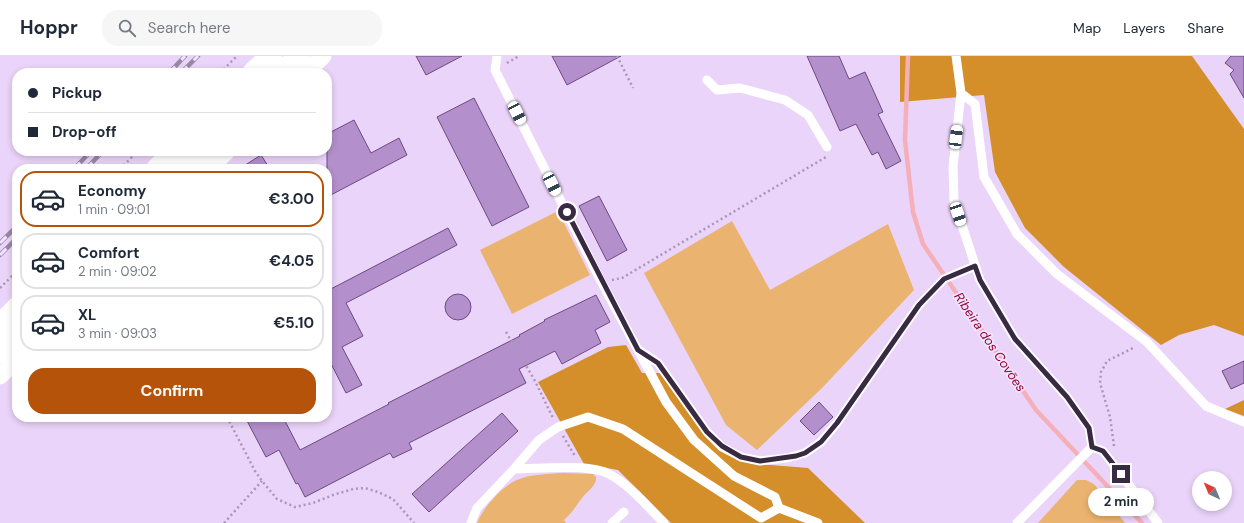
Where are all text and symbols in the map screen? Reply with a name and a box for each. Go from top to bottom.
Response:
search box [102,10,382,46]
text: Hoppr [20,15,78,40]
icon: search [116,17,138,39]
text: Search here [148,18,231,38]
text: Map [1073,19,1101,37]
text: Layers [1123,19,1165,37]
text: Share [1187,19,1224,37]
text: Pickup [52,83,102,103]
car [506,100,528,126]
text: Drop-off [52,122,117,142]
car [949,124,963,150]
car [541,171,563,197]
icon: car [30,181,66,217]
text: Economy [78,181,146,201]
text: €3.00 [269,189,314,209]
text: 1 min · 09:01 [78,201,150,218]
car [949,201,967,227]
route start [558,203,576,221]
icon: car [30,243,66,279]
text: Comfort [78,243,139,263]
text: €4.05 [269,251,314,271]
text: 2 min · 09:02 [78,263,157,280]
water label: Ribeira dos Covões [950,289,1030,395]
icon: car [30,305,66,341]
text: XL [78,305,96,325]
text: €5.10 [274,313,314,333]
text: 3 min · 09:03 [78,325,157,342]
button: Confirm [28,368,316,414]
route end [1112,465,1130,483]
north arrow [1192,471,1232,511]
map controls [1192,471,1232,511]
callout: 2 min [1088,488,1154,516]
text: 2 min [1104,493,1138,510]

